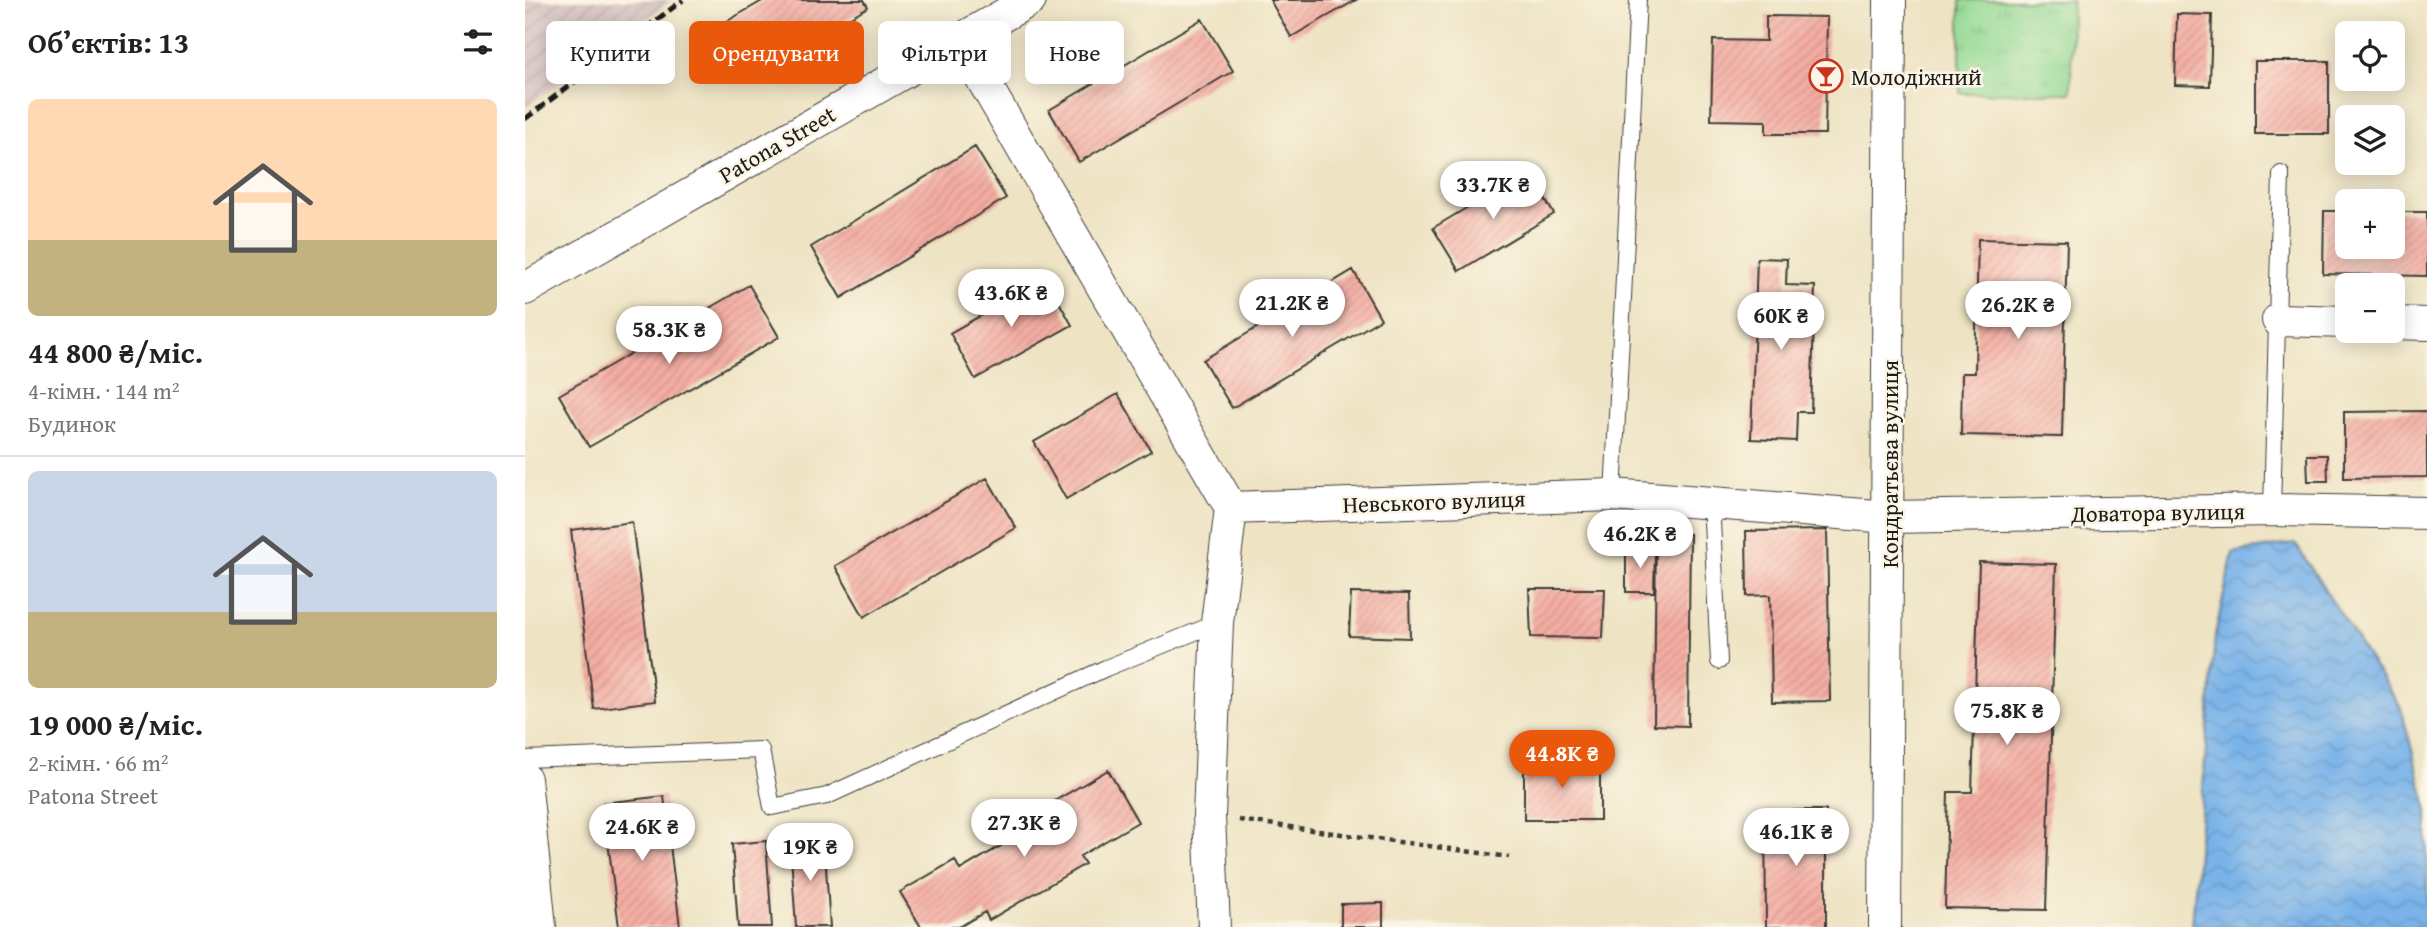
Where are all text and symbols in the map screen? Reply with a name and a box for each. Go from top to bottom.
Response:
text: Об’єктів: 13 [28,20,189,64]
chip: Купити [546,21,675,84]
chip: Орендувати [689,21,864,84]
chip: Фільтри [878,21,1011,84]
chip: Нове [1025,21,1124,84]
map controls [2335,21,2405,343]
button: locate [2335,21,2405,91]
icon: filters [459,23,497,61]
bar icon: Молодіжний [1807,57,1845,95]
place label: Молодіжний [1851,60,1982,93]
street label: Patona Street [712,97,842,191]
button: layers [2335,105,2405,175]
icon: home [200,145,326,271]
pin: 33.7K ₴ [1428,162,1558,221]
text: 33.7K ₴ [1456,167,1530,200]
button: + [2335,189,2405,259]
pin: 43.6K ₴ [946,270,1076,329]
button: − [2335,273,2405,343]
text: 43.6K ₴ [974,275,1048,308]
pin: 21.2K ₴ [1227,280,1357,339]
pin: 26.2K ₴ [1953,282,2083,341]
text: 21.2K ₴ [1255,285,1329,318]
text: 26.2K ₴ [1981,287,2055,320]
pin: 60K ₴ [1732,292,1830,352]
text: 60K ₴ [1753,298,1809,331]
pin: 58.3K ₴ [604,306,734,366]
text: 58.3K ₴ [632,312,706,345]
text: 44 800 ₴/міс. [28,330,203,374]
street label: Кондратьєва вулиця [1873,359,1906,568]
text: 4-кімн. · 144 m² [28,374,180,407]
text: Будинок [28,407,116,440]
street label: Невського вулиця [1342,481,1526,521]
street label: Доватора вулиця [2070,494,2246,530]
pin: 46.2K ₴ [1575,510,1705,570]
text: 46.2K ₴ [1603,516,1677,549]
icon: home [200,517,326,643]
pin: 75.8K ₴ [1942,688,2072,747]
text: 75.8K ₴ [1970,693,2044,726]
text: 19 000 ₴/міс. [28,702,203,746]
pin: 44.8K ₴ [1497,730,1627,790]
text: 44.8K ₴ [1525,736,1599,769]
text: 2-кімн. · 66 m² [28,746,169,779]
text: Patona Street [28,779,158,812]
pin: 27.3K ₴ [959,800,1089,859]
pin: 24.6K ₴ [577,804,707,863]
text: 27.3K ₴ [987,805,1061,838]
pin: 46.1K ₴ [1731,808,1861,868]
text: 24.6K ₴ [605,809,679,842]
text: 46.1K ₴ [1759,814,1833,847]
pin: 19K ₴ [761,824,859,883]
text: 19K ₴ [782,829,838,862]

